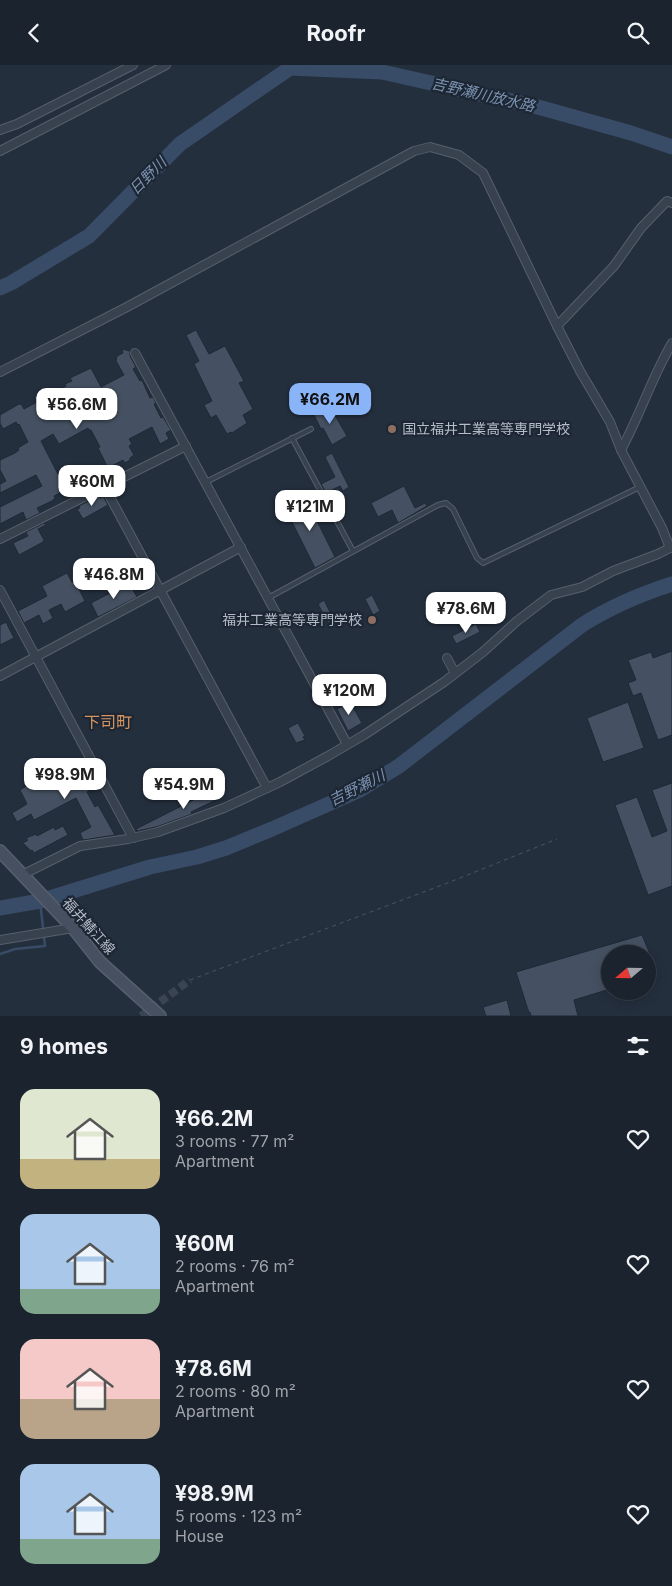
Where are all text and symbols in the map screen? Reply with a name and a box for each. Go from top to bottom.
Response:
icon: back [20,19,48,47]
icon: search [624,19,652,47]
text: Roofr [307,20,365,46]
water label: 吉野瀬川放水路 [430,73,538,116]
water label: 日野川 [125,152,172,198]
pin: ¥66.2M [289,383,371,425]
pin: ¥56.6M [36,387,118,430]
text: ¥66.2M [300,389,360,409]
text: ¥56.6M [47,394,107,414]
place label: 国立福井工業高等専門学校 [402,420,570,437]
marker: 国立福井工業高等専門学校 [386,423,398,435]
pin: ¥60M [62,465,122,507]
text: ¥60M [69,471,115,491]
pin: ¥121M [275,489,345,532]
text: ¥121M [286,496,334,516]
pin: ¥46.8M [73,557,155,600]
text: ¥46.8M [84,564,144,584]
pin: ¥78.6M [425,591,507,634]
text: ¥78.6M [437,598,495,618]
place label: 福井工業高等専門学校 [222,611,362,628]
marker: 福井工業高等専門学校 [366,614,378,626]
pin: ¥120M [314,673,384,716]
text: ¥120M [323,680,375,700]
district label: 下司町 [84,712,132,732]
pin: ¥98.9M [24,757,106,800]
text: ¥98.9M [35,764,95,784]
water label: 吉野瀬川 [326,765,390,810]
pin: ¥54.9M [143,767,225,810]
text: ¥54.9M [154,774,214,794]
street label: 福井鯖江線 [60,894,119,957]
north arrow [601,945,656,1000]
map controls [601,945,656,1000]
icon: filters [624,1032,652,1060]
text: 9 homes [20,1034,108,1059]
text: ¥66.2M [175,1106,253,1131]
icon: home [60,1109,120,1169]
icon: heart [624,1125,652,1153]
text: 3 rooms · 77 m² [175,1131,294,1151]
text: Apartment [175,1151,255,1171]
text: ¥60M [175,1231,234,1256]
icon: home [60,1234,120,1294]
icon: heart [624,1250,652,1278]
text: 2 rooms · 76 m² [175,1256,295,1276]
text: Apartment [175,1276,255,1296]
text: ¥78.6M [175,1356,252,1381]
icon: home [60,1359,120,1419]
icon: heart [624,1375,652,1403]
text: 2 rooms · 80 m² [175,1381,296,1401]
text: Apartment [175,1401,255,1421]
text: ¥98.9M [175,1481,254,1506]
icon: home [60,1484,120,1544]
icon: heart [624,1500,652,1528]
text: 5 rooms · 123 m² [175,1506,302,1526]
text: House [175,1526,224,1546]

